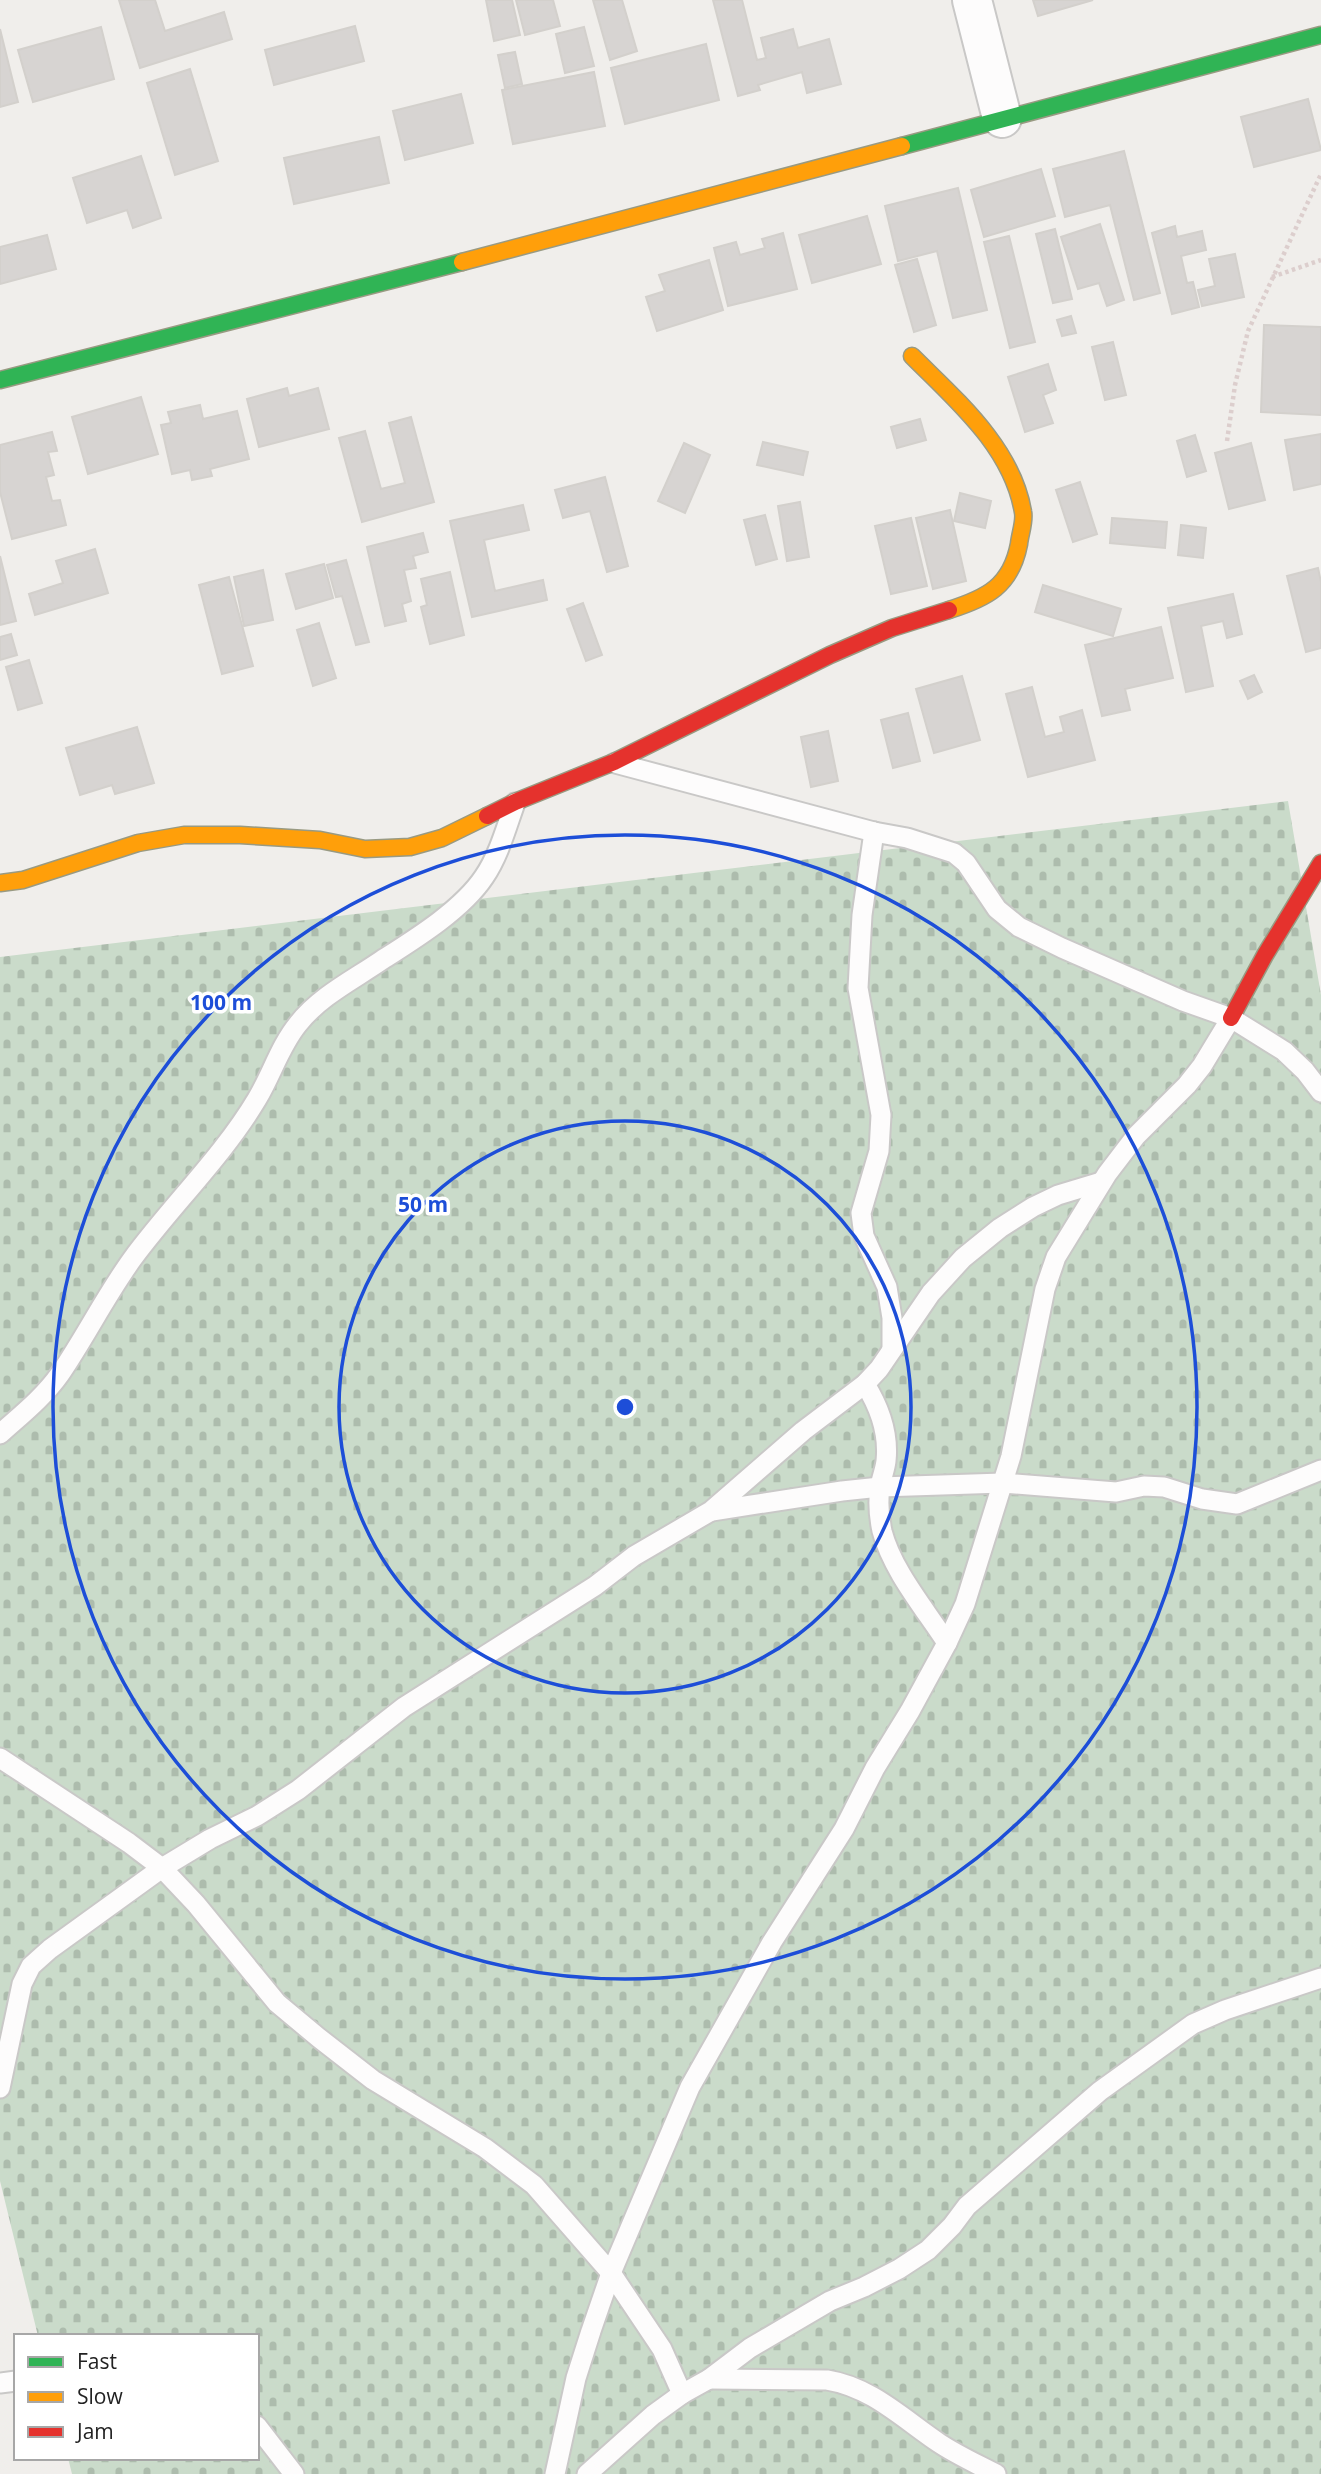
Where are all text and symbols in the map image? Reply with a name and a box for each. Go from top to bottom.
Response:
text: 100 m [190,988,252,1016]
text: 50 m [398,1190,448,1218]
centre of rings [613,1395,637,1419]
legend [14,2334,259,2460]
text: Fast [77,2347,117,2375]
text: Slow [77,2382,123,2410]
text: Jam [75,2417,114,2445]

